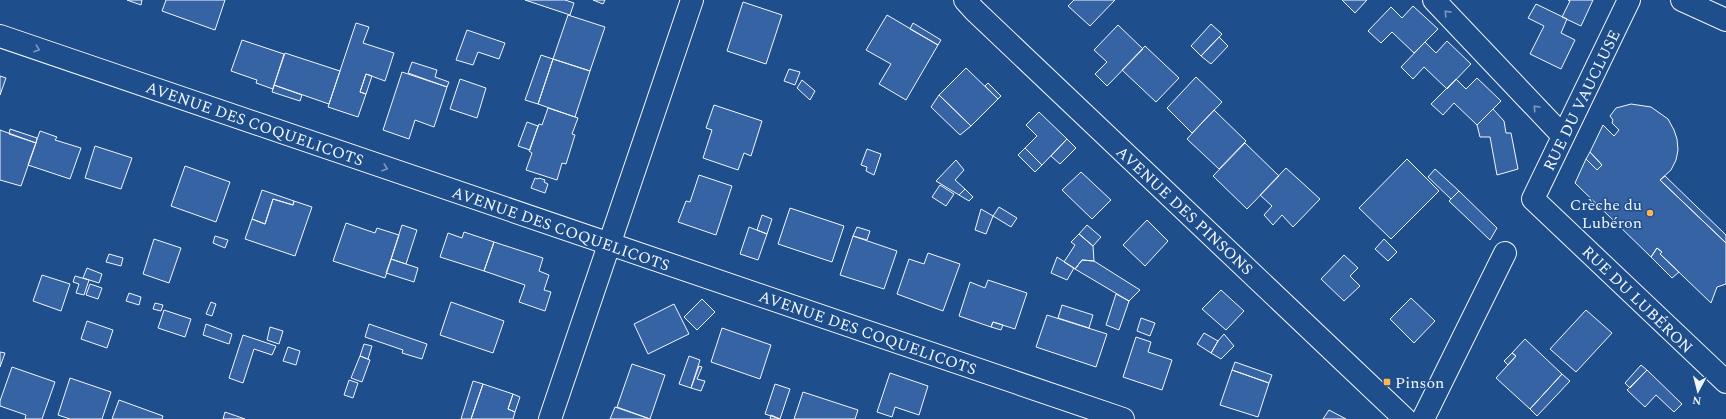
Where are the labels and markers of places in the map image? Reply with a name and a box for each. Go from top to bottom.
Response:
place label: Crèche du Lubéron [1570,193,1642,235]
marker: Crèche du Lubéron [1645,208,1655,218]
place label: Pinson [1395,371,1444,395]
marker: Pinson [1382,377,1392,387]

